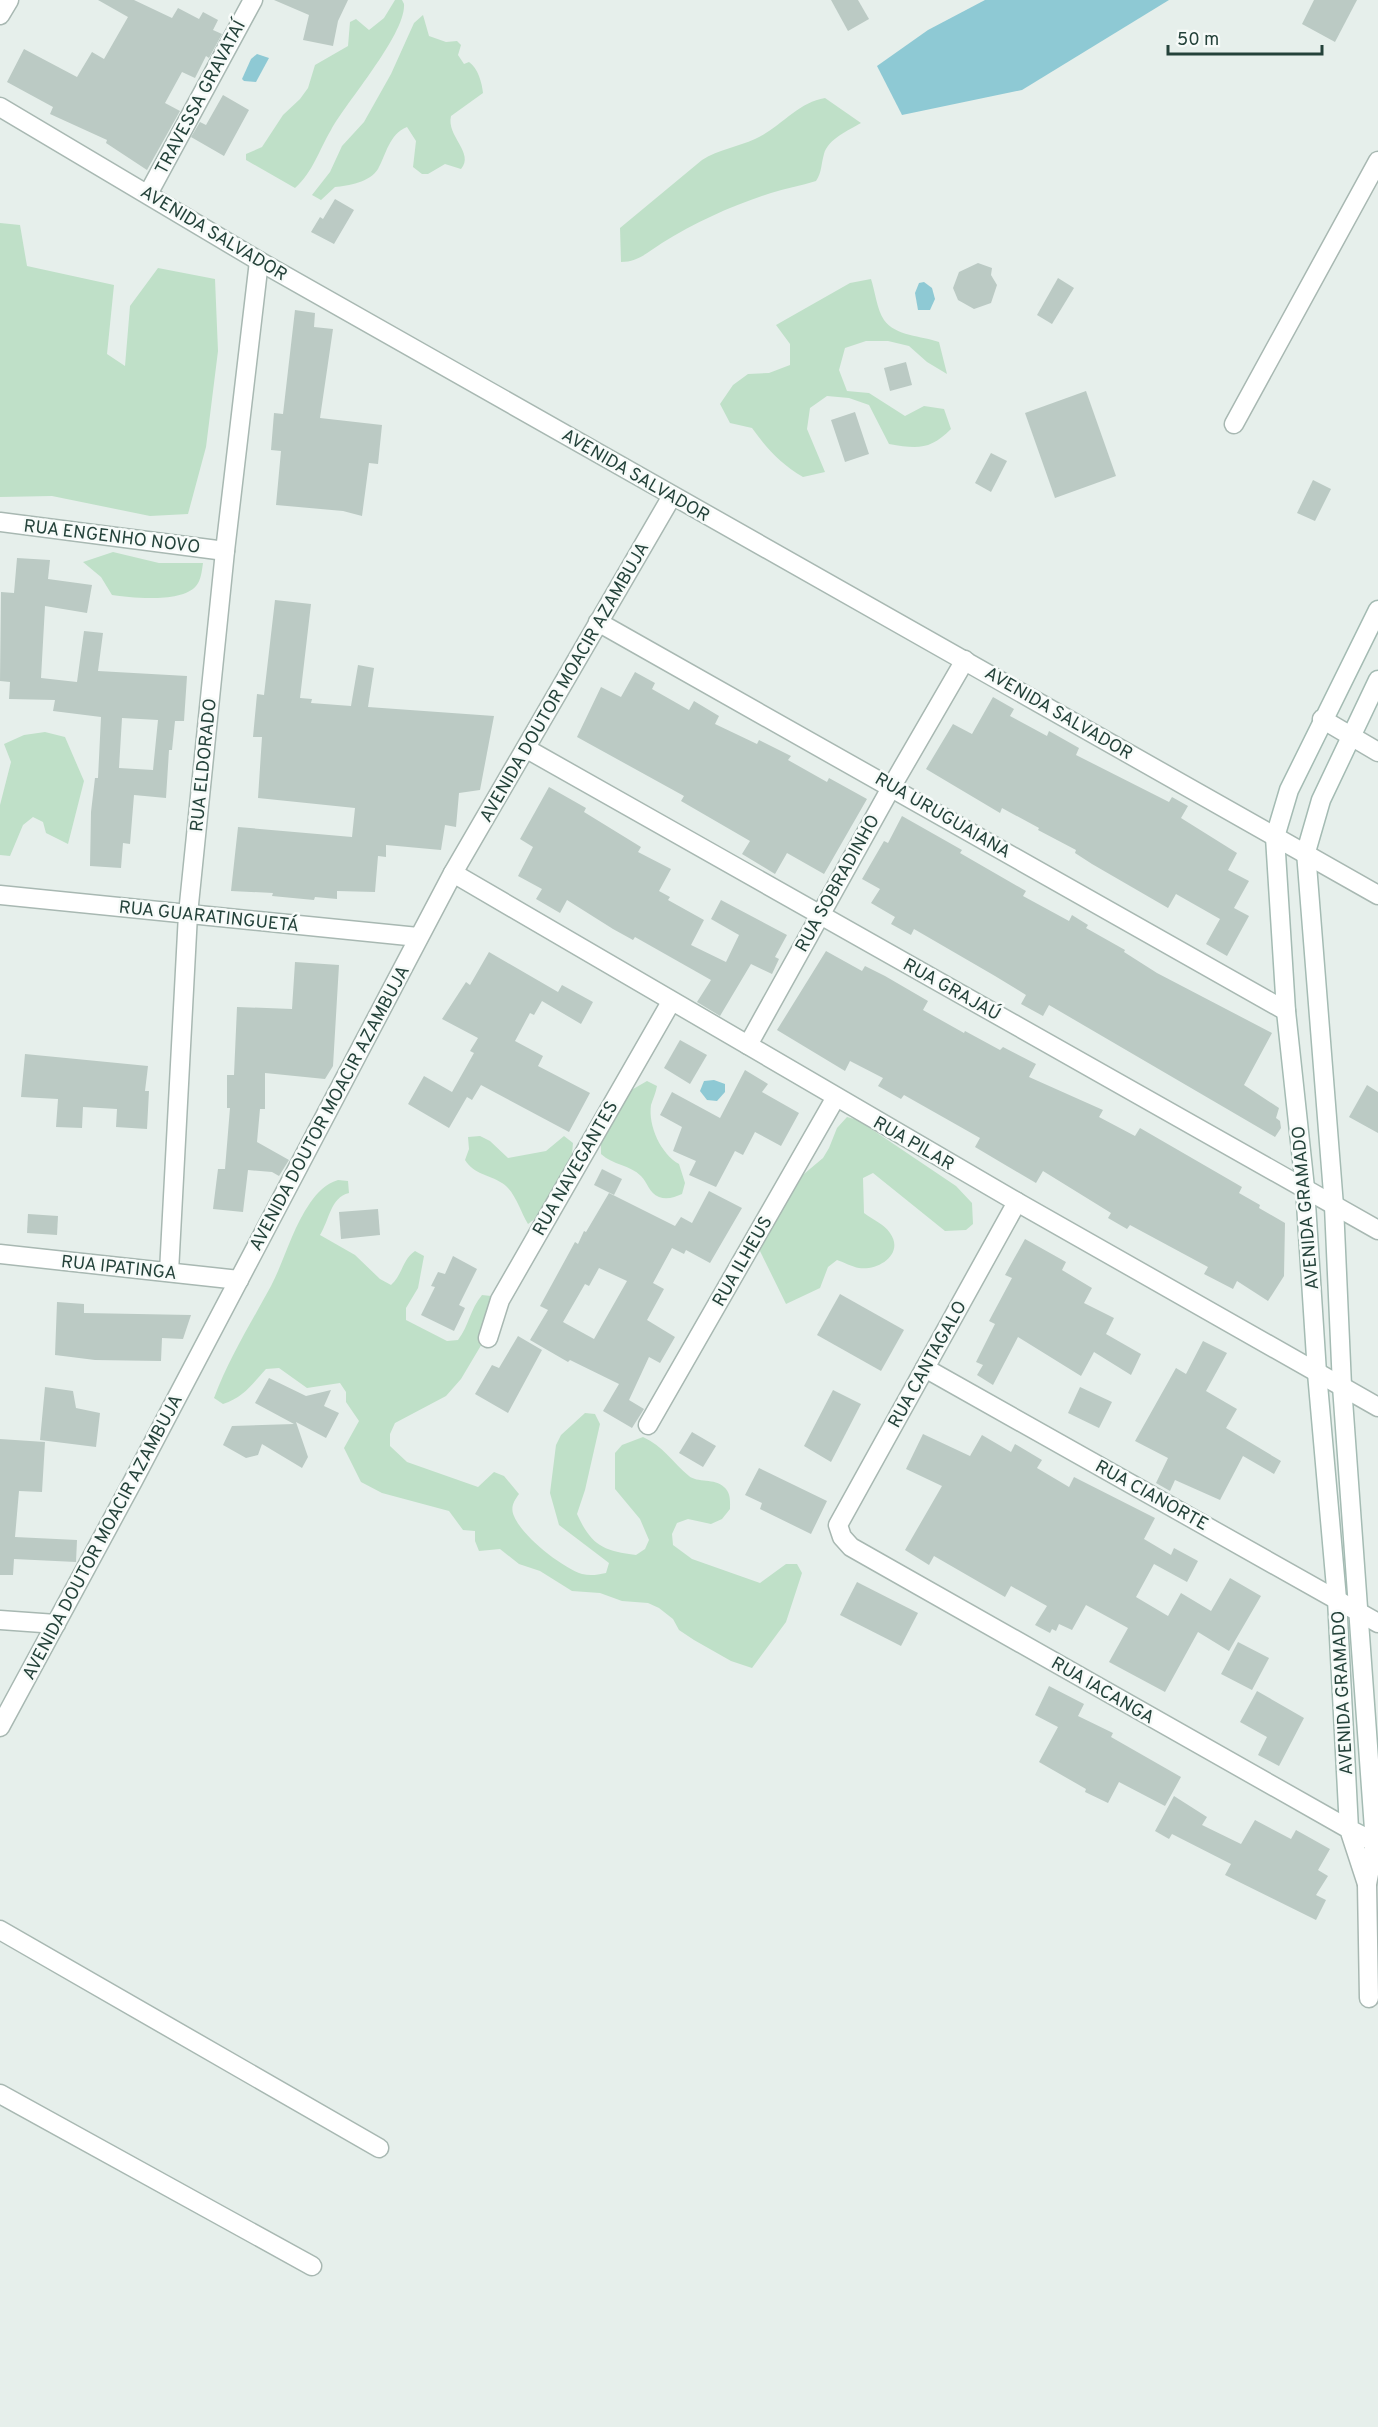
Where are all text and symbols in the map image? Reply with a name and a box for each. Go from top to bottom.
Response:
street label: TRAVESSA GRAVATAÍ [149,14,253,179]
scale bar [1168,18,1322,56]
text: 50 m [1177,29,1219,52]
street label: AVENIDA SALVADOR [136,181,291,287]
street label: AVENIDA SALVADOR [557,424,713,528]
street label: RUA ENGENHO NOVO [22,515,201,560]
street label: AVENIDA DOUTOR MOACIR AZAMBUJA [475,538,655,827]
street label: AVENIDA SALVADOR [980,662,1136,766]
street label: RUA ELDORADO [186,697,223,833]
street label: RUA URUGUAIANA [870,768,1014,864]
street label: RUA SOBRADINHO [791,811,886,957]
street label: RUA GUARATINGUETÁ [118,895,300,938]
street label: RUA GRAJAÚ [898,952,1005,1027]
street label: AVENIDA DOUTOR MOACIR AZAMBUJA [245,962,416,1255]
street label: RUA NAVEGANTES [528,1097,624,1240]
street label: RUA PILAR [869,1112,958,1177]
street label: AVENIDA GRAMADO [1288,1125,1325,1291]
street label: RUA ILHEUS [708,1212,778,1311]
street label: RUA IPATINGA [60,1251,178,1286]
street label: RUA CANTAGALO [884,1297,973,1432]
street label: AVENIDA DOUTOR MOACIR AZAMBUJA [18,1391,189,1684]
street label: RUA CIANORTE [1091,1456,1212,1537]
street label: AVENIDA GRAMADO [1328,1610,1359,1776]
street label: RUA IACANGA [1046,1652,1158,1730]

